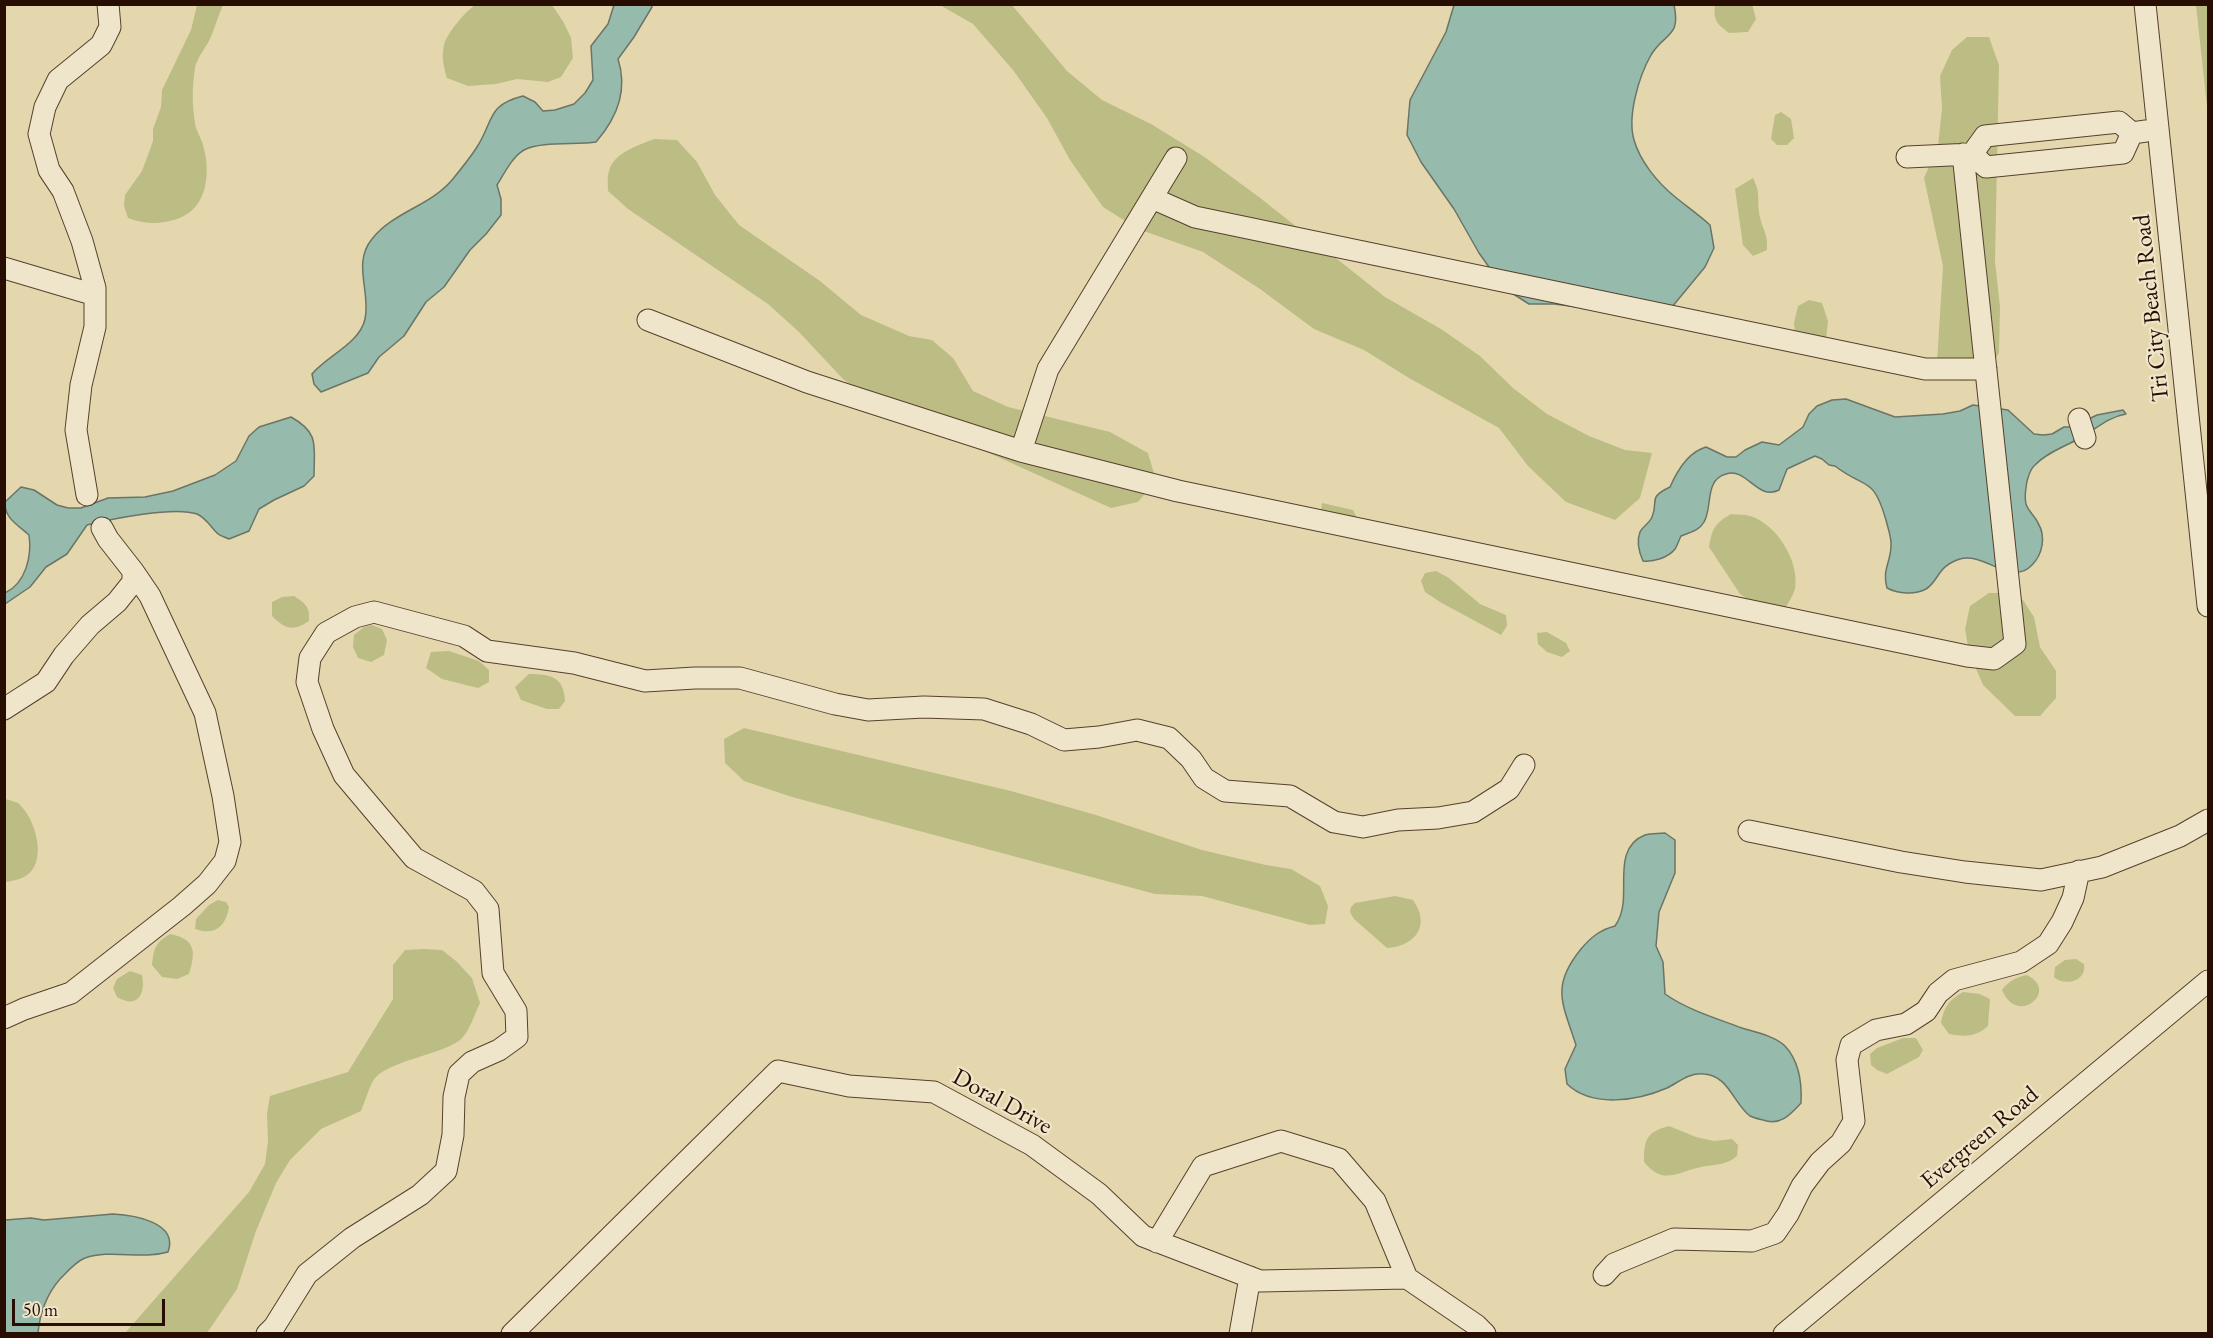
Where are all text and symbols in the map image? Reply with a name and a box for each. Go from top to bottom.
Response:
street label: Tri City Beach Road [2128,213,2176,403]
street label: Doral Drive [947,1063,1057,1141]
street label: Evergreen Road [1915,1080,2045,1196]
scale bar [15,1287,168,1325]
text: 50 m [23,1298,58,1321]

